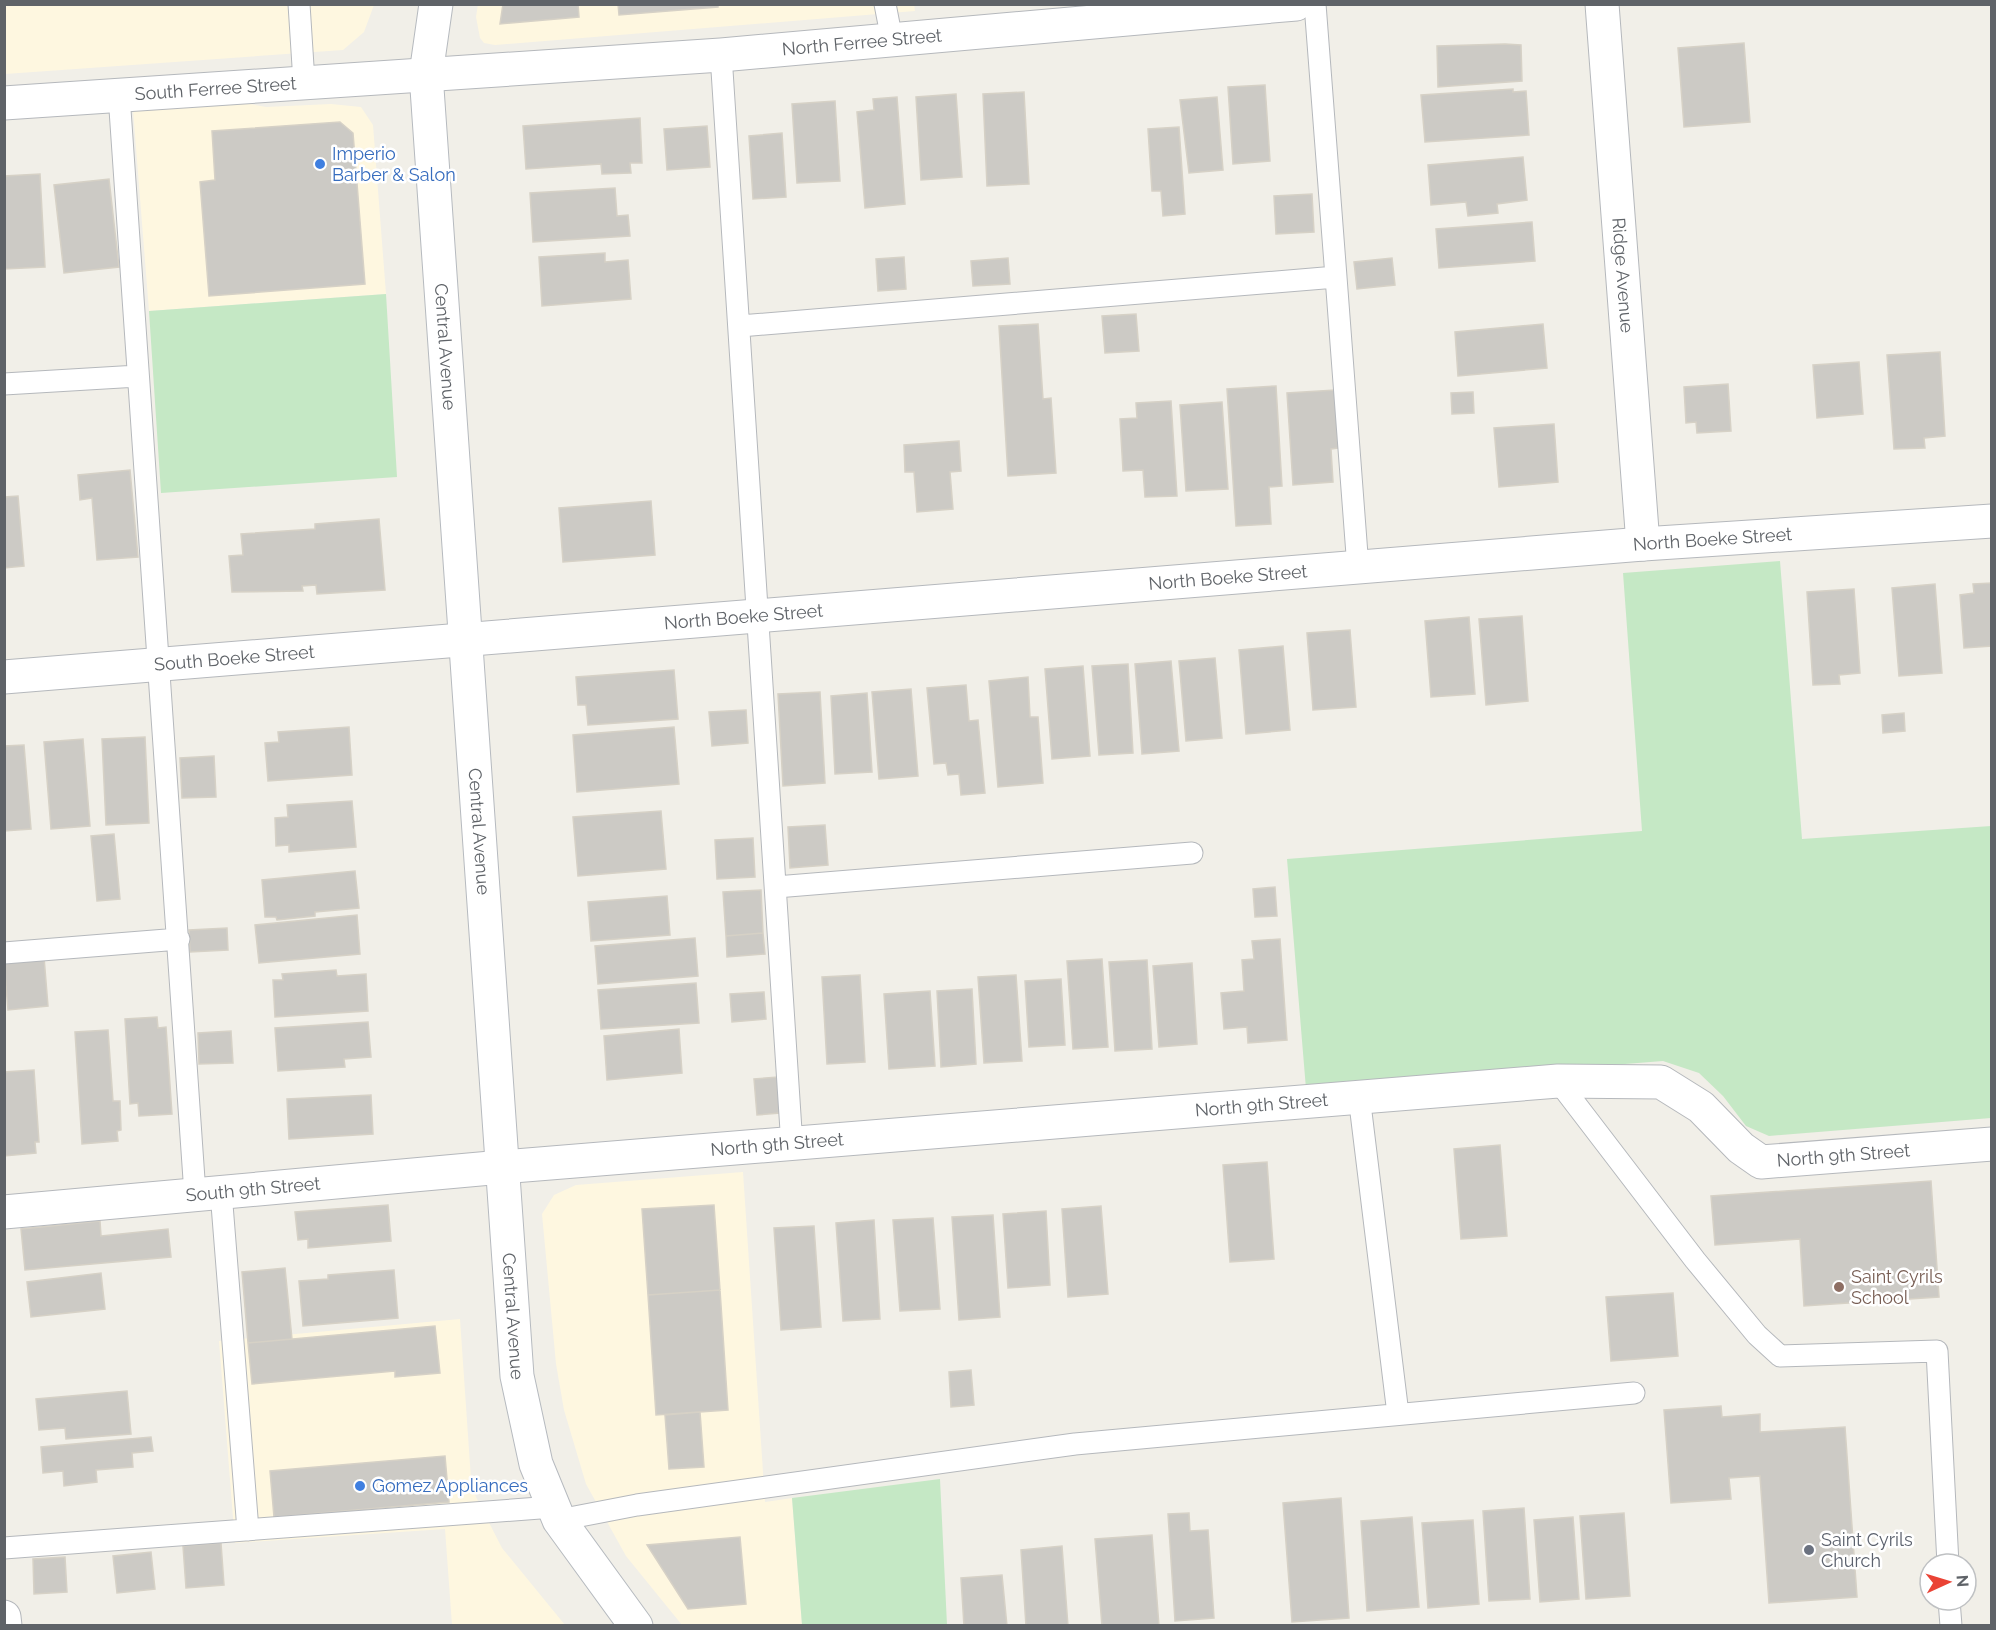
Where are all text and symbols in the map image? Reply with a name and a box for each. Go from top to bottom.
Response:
street label: North Ferree Street [781,24,943,60]
street label: South Ferree Street [134,72,297,104]
place label: Imperio Barber & Salon [332,143,456,185]
marker: Imperio Barber & Salon [313,157,327,171]
street label: Ridge Avenue [1608,217,1638,334]
street label: Central Avenue [431,282,460,411]
street label: North Boeke Street [1632,523,1793,555]
street label: North Boeke Street [1148,560,1308,594]
street label: North Boeke Street [663,600,824,633]
street label: South Boeke Street [153,641,315,675]
street label: Central Avenue [465,767,494,896]
street label: North 9th Street [1194,1089,1329,1121]
street label: North 9th Street [710,1128,844,1160]
street label: North 9th Street [1776,1139,1911,1171]
street label: South 9th Street [185,1172,321,1206]
street label: Central Avenue [498,1252,528,1381]
place label: Saint Cyrils School [1851,1266,1943,1308]
marker: Saint Cyrils School [1832,1280,1846,1294]
place label: Gomez Appliances [372,1475,528,1496]
marker: Gomez Appliances [353,1479,367,1493]
place label: Saint Cyrils Church [1821,1529,1913,1571]
marker: Saint Cyrils Church [1802,1543,1816,1557]
north arrow [1918,1552,1978,1612]
text: N [1953,1574,1972,1588]

